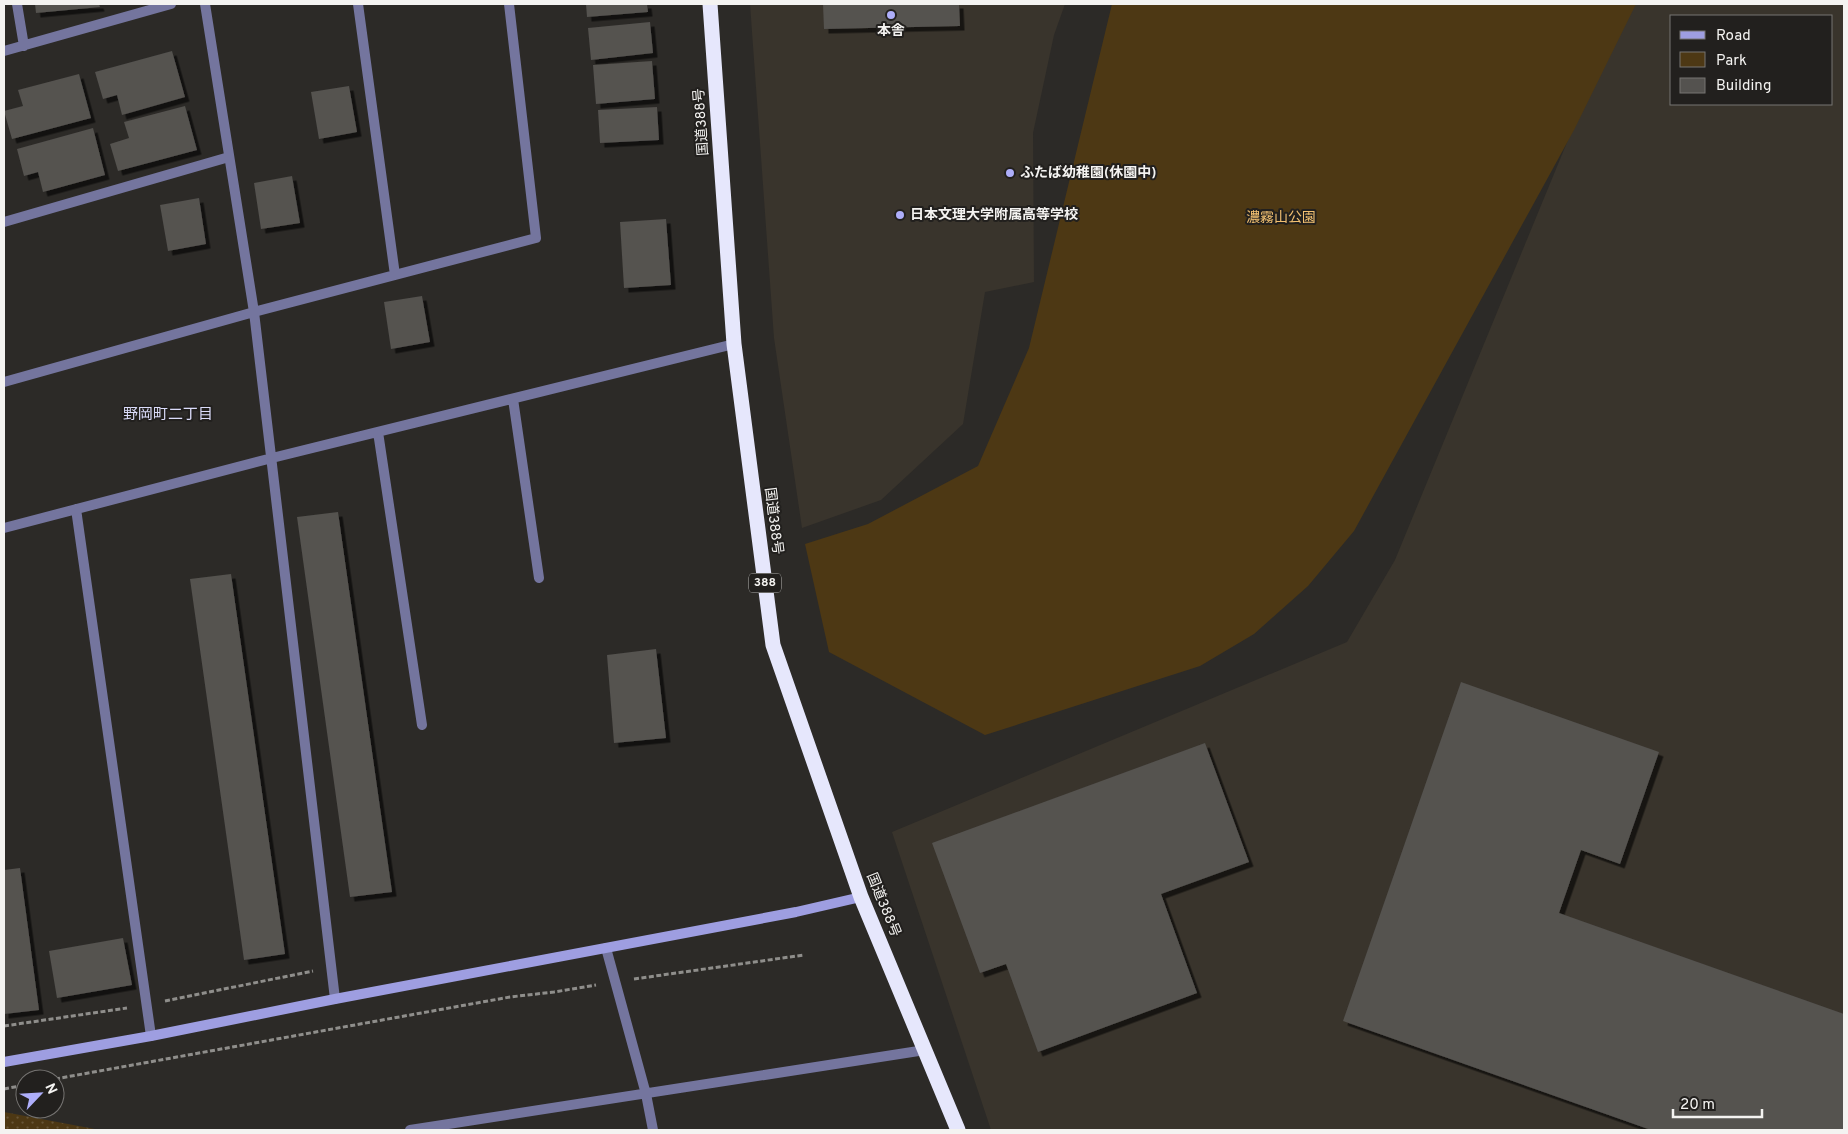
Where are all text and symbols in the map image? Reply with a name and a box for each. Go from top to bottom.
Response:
marker: 本舎 [885,9,897,21]
legend [1670,15,1833,105]
place label: 本舎 [877,23,905,40]
text: Road [1716,27,1751,46]
text: Park [1716,52,1747,71]
text: Building [1716,77,1771,96]
street label: 国道388号 [691,88,713,156]
place label: ふたば幼稚園(休園中) [1020,164,1156,182]
marker: ふたば幼稚園(休園中) [1004,167,1016,179]
place label: 日本文理大学附属高等学校 [910,206,1078,224]
marker: 日本文理大学附属高等学校 [894,209,906,221]
park label: 濃霧山公園 [1246,210,1316,227]
district label: 野岡町二丁目 [123,406,213,425]
street label: 国道388号 [760,486,786,556]
road number: 388 [749,574,781,592]
street label: 国道388号 [862,871,904,939]
north arrow [15,1069,65,1119]
text: N [41,1081,60,1097]
scale bar [1673,1086,1762,1118]
text: 20 m [1680,1096,1715,1115]

